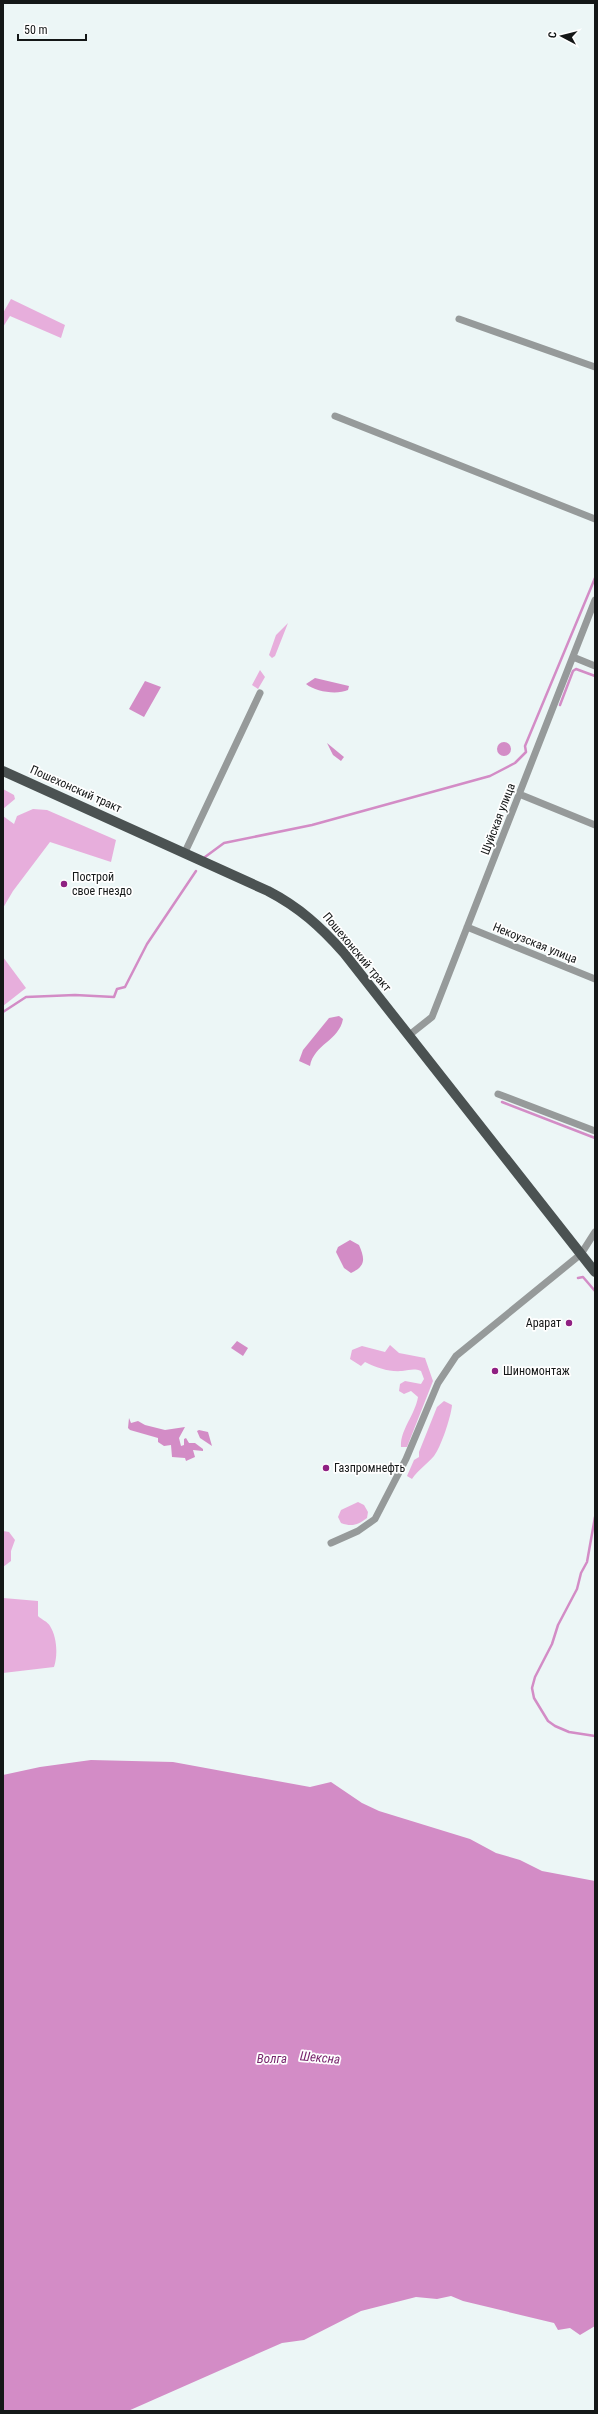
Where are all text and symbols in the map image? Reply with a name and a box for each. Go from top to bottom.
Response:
scale bar [18,16,86,42]
north arrow [542,16,582,56]
text: 50 m [24,23,48,37]
text: С [546,31,559,39]
street label: Пошехонский тракт [28,763,124,815]
street label: Шуйская улица [478,781,518,857]
place label: Построй свое гнездо [72,870,132,898]
marker: Построй свое гнездо [59,879,69,889]
street label: Пошехонский тракт [320,910,394,994]
street label: Некоузская улица [491,920,579,966]
place label: Арарат [526,1316,561,1330]
marker: Арарат [564,1318,574,1328]
place label: Шиномонтаж [503,1364,570,1378]
marker: Шиномонтаж [490,1366,500,1376]
place label: Газпромнефть [334,1461,405,1475]
marker: Газпромнефть [321,1463,331,1473]
water label: Шексна [299,2048,341,2067]
water label: Волга [257,2051,287,2066]

